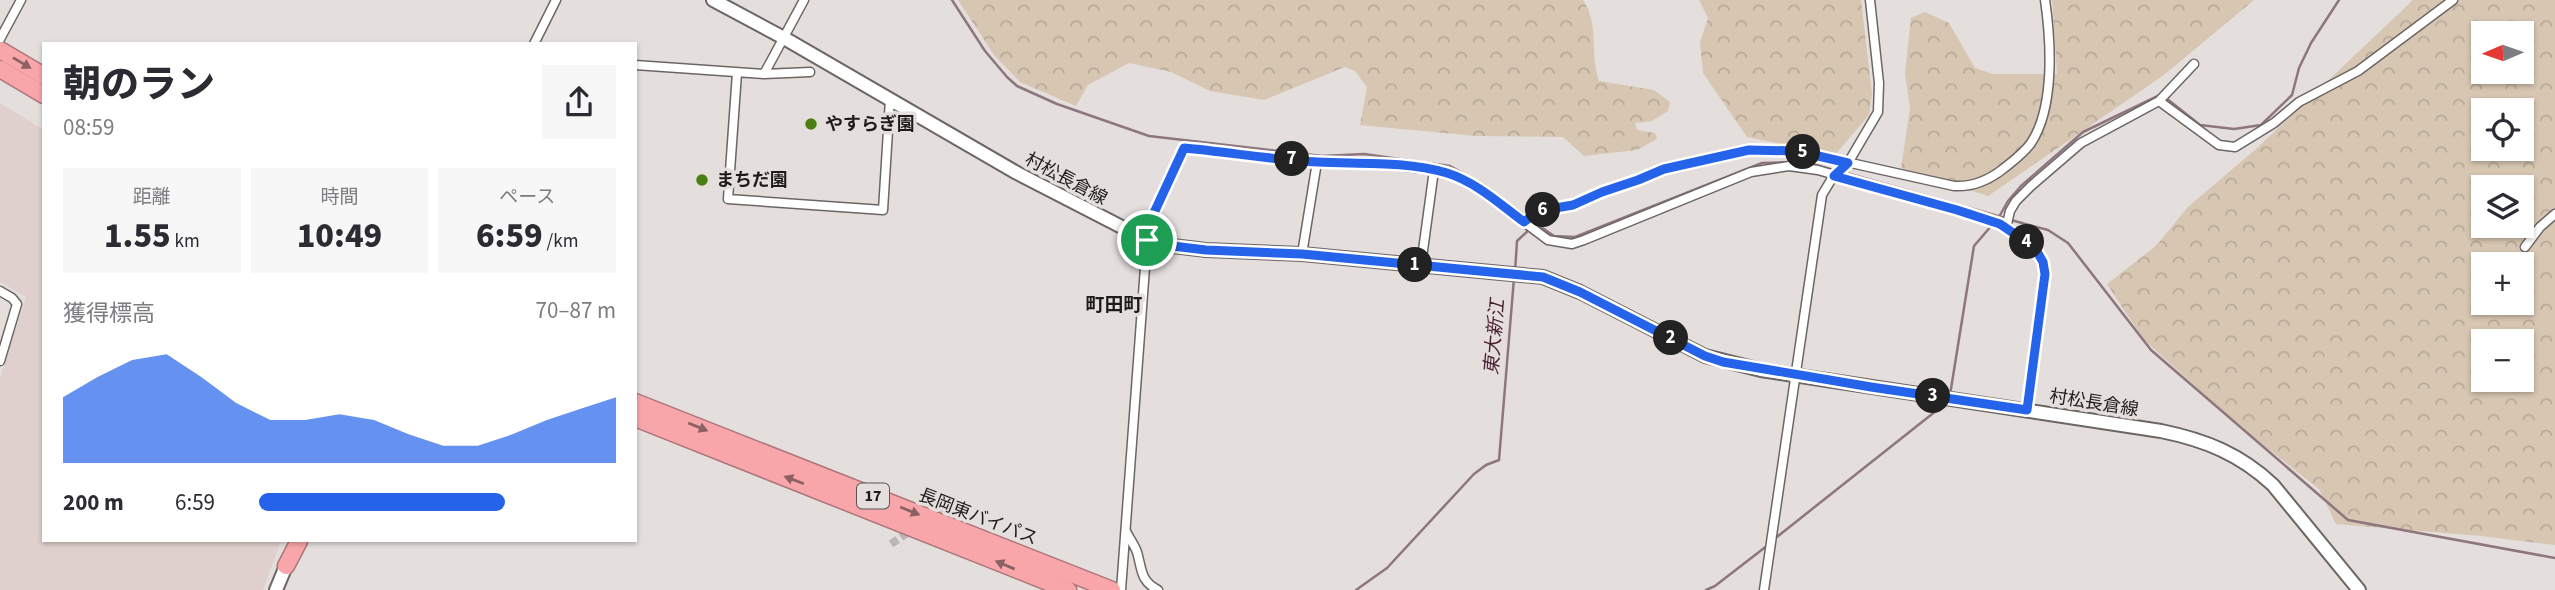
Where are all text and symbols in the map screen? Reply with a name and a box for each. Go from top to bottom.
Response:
north arrow [2471,21,2534,84]
map controls [2471,21,2534,392]
one-way arrow [12,57,31,70]
text: 朝のラン [63,58,215,112]
button: share [542,65,616,139]
button: locate [2471,98,2534,161]
text: 08:59 [63,111,114,144]
place label: やすらぎ園 [825,112,915,137]
marker: やすらぎ園 [803,116,819,132]
pin: 5 [1786,134,1820,170]
text: 5 [1797,138,1808,165]
pin: 7 [1274,142,1310,176]
text: 7 [1286,145,1297,172]
street label: 村松長倉線 [1020,147,1112,211]
place label: まちだ園 [716,168,788,193]
marker: まちだ園 [694,172,710,188]
button: layers [2471,175,2534,238]
text: 距離 [133,184,171,211]
text: 時間 [320,184,359,211]
text: ペース [499,184,555,211]
pin: 6 [1526,192,1560,228]
text: 6 [1537,196,1548,223]
pin [1117,210,1177,270]
text: 1.55 [104,211,171,261]
text: 10:49 [297,211,382,261]
text: 6:59 [476,211,543,261]
icon: arrive [1128,221,1166,259]
pin: 4 [2010,224,2044,260]
text: km [171,228,200,255]
text: /km [543,228,578,255]
text: 4 [2021,228,2032,255]
pin: 1 [1398,247,1432,282]
text: 1 [1409,251,1420,278]
button: + [2471,252,2534,315]
district label: 町田町 [1085,292,1143,319]
text: 70–87 m [536,294,616,327]
water label: 東大新江 [1478,296,1512,376]
text: 獲得標高 [63,297,155,330]
pin: 2 [1654,320,1688,356]
text: 2 [1665,324,1676,351]
button: − [2471,329,2534,392]
pin: 3 [1916,378,1951,414]
text: 3 [1927,382,1938,409]
street label: 村松長倉線 [2048,384,2140,422]
one-way arrow [688,422,709,433]
one-way arrow [783,474,804,485]
street label: 長岡東バイパス [915,483,1041,551]
road number: 17 [857,484,889,509]
text: 200 m [63,486,124,519]
text: 6:59 [175,486,215,519]
one-way arrow [900,505,921,516]
one-way arrow [994,559,1015,570]

